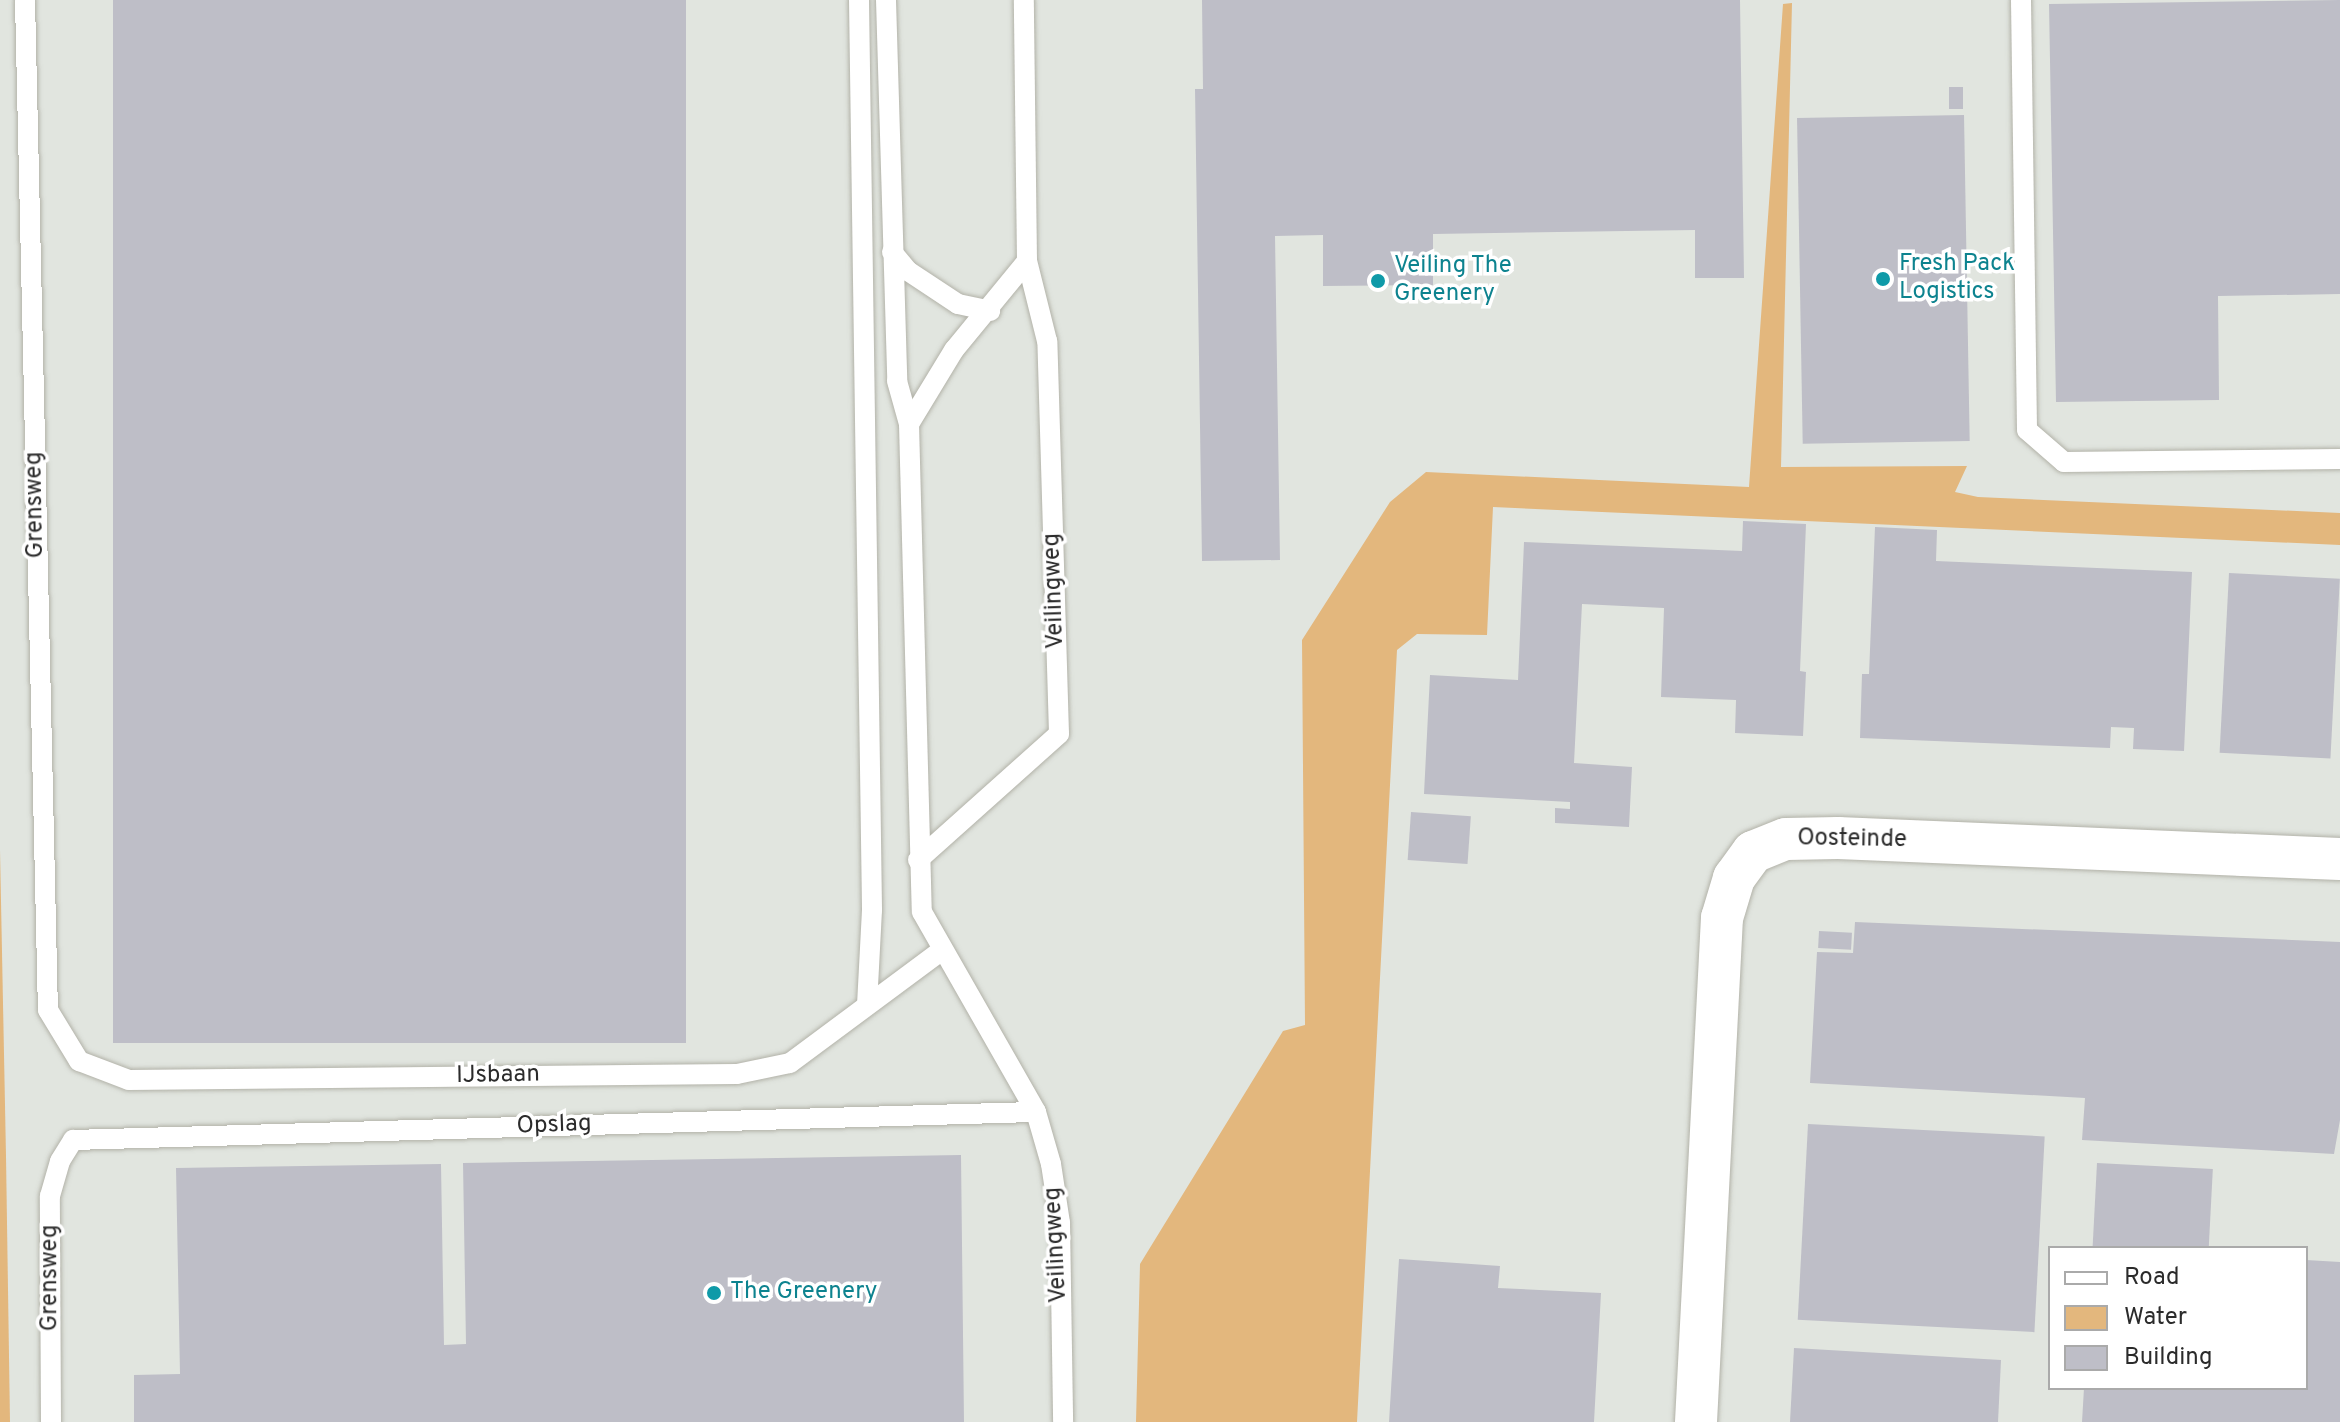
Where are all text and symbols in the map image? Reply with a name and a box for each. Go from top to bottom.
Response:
place label: Fresh Pack Logistics [1899,251,2015,307]
place label: Veiling The Greenery [1394,253,1513,309]
marker: Fresh Pack Logistics [1874,270,1892,288]
marker: Veiling The Greenery [1369,272,1387,290]
street label: Grensweg [21,451,51,559]
street label: Veilingweg [1039,533,1071,649]
street label: Oosteinde [1797,825,1907,855]
street label: IJsbaan [456,1061,540,1091]
street label: Opslag [516,1110,592,1142]
street label: Veilingweg [1040,1186,1074,1304]
street label: Grensweg [37,1225,65,1331]
legend [2048,1246,2308,1390]
text: Road [2124,1263,2180,1293]
place label: The Greenery [730,1279,877,1307]
marker: The Greenery [705,1284,723,1302]
text: Water [2124,1303,2187,1333]
text: Building [2124,1343,2213,1373]

